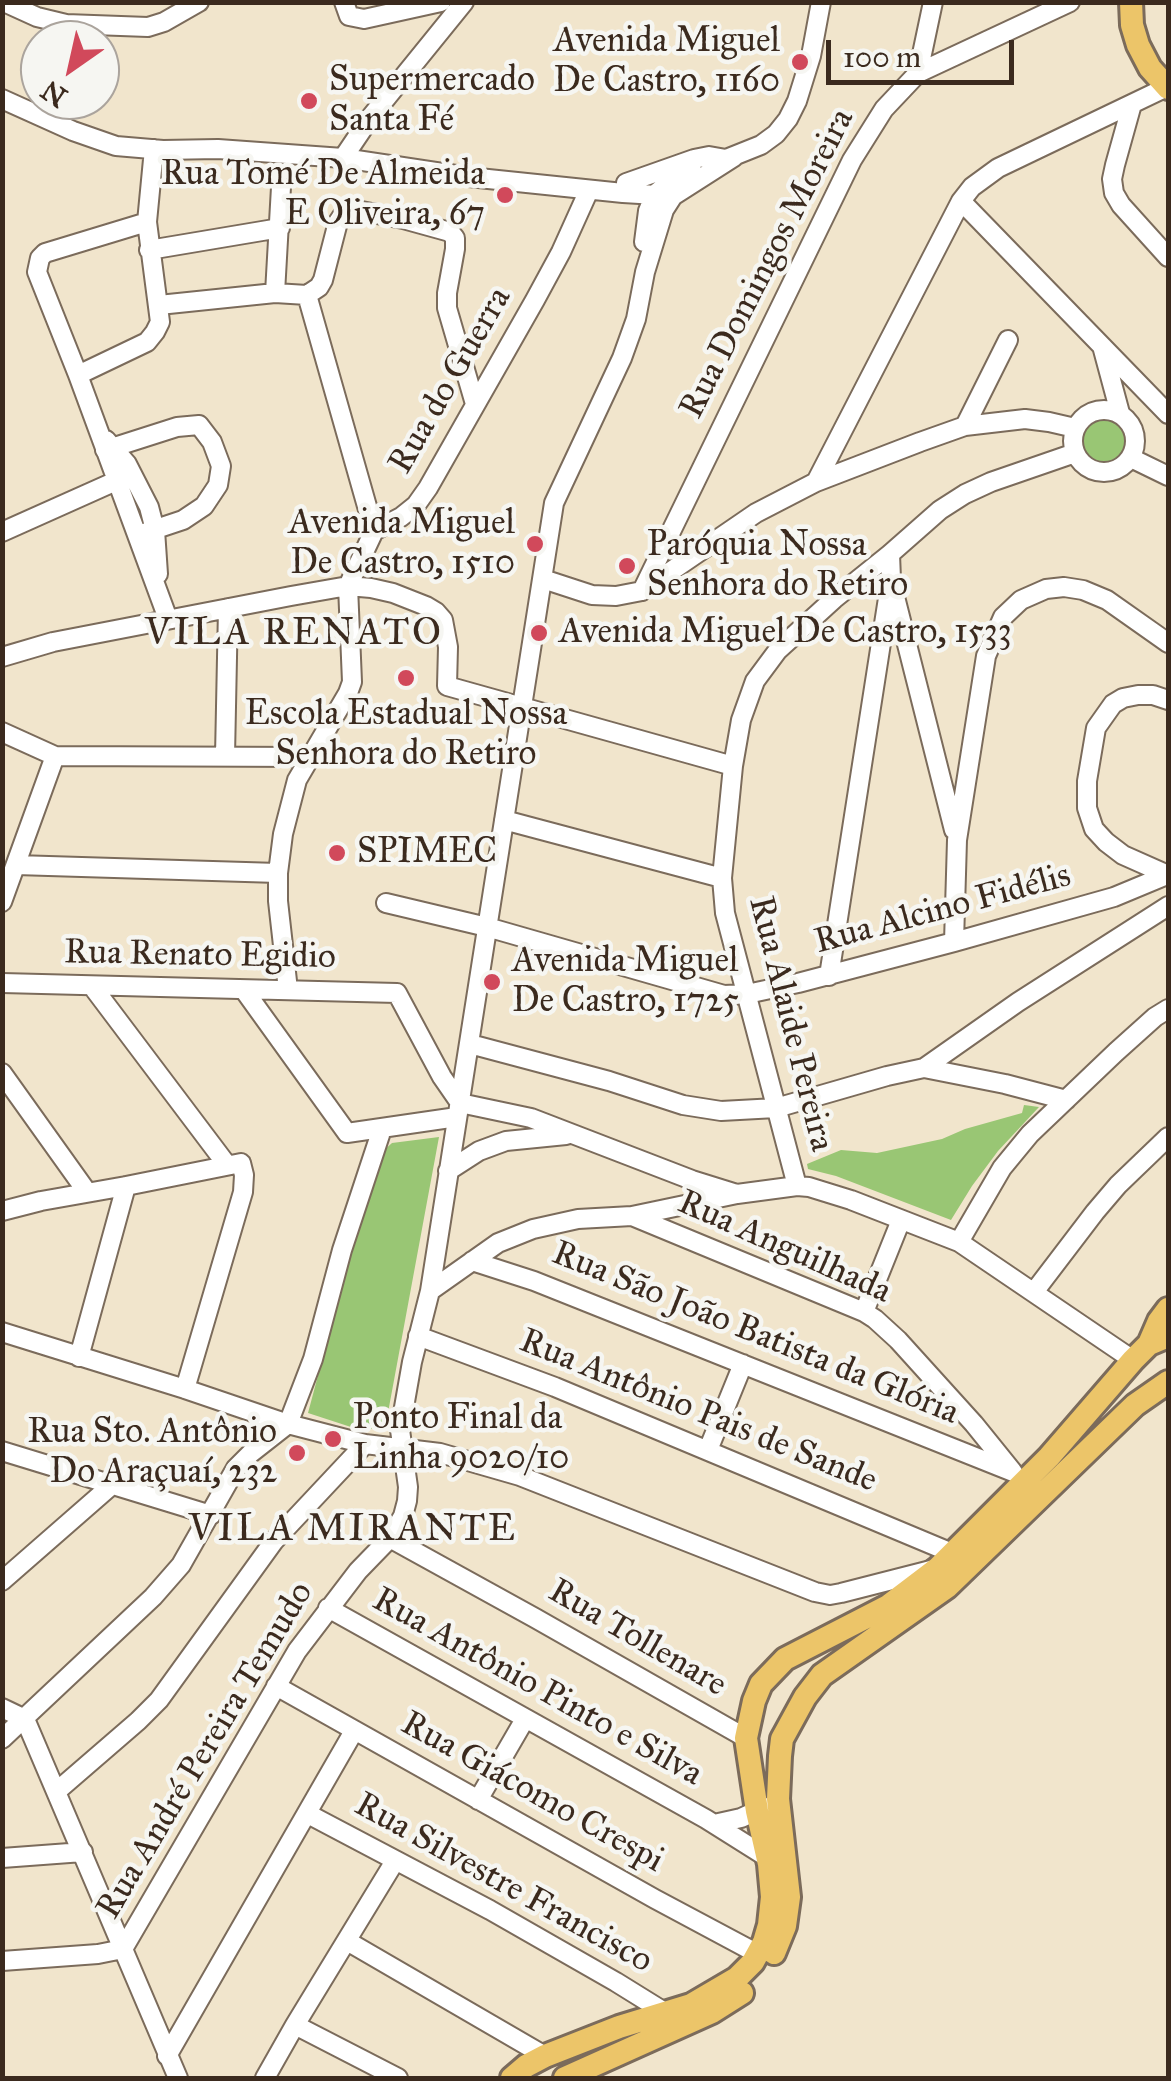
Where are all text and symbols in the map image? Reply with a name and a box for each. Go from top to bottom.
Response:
north arrow [20,20,120,120]
scale bar [831,20,1018,82]
place label: Avenida Miguel De Castro, 1160 [553,21,780,103]
text: 100 m [843,39,921,75]
marker: Avenida Miguel De Castro, 1160 [789,51,811,73]
place label: Supermercado Santa Fé [329,60,535,142]
text: N [34,72,74,115]
marker: Supermercado Santa Fé [298,90,320,112]
street label: Rua Domingos Moreira [672,102,864,426]
place label: Rua Tomé De Almeida E Oliveira, 67 [161,154,485,236]
marker: Rua Tomé De Almeida E Oliveira, 67 [494,184,516,206]
street label: Rua do Guerra [381,280,521,482]
place label: Avenida Miguel De Castro, 1510 [288,503,515,585]
place label: Paróquia Nossa Senhora do Retiro [647,525,908,607]
marker: Avenida Miguel De Castro, 1510 [524,533,546,555]
marker: Paróquia Nossa Senhora do Retiro [616,555,638,577]
district label: VILA RENATO [145,612,443,658]
place label: Avenida Miguel De Castro, 1533 [559,612,1012,654]
marker: Avenida Miguel De Castro, 1533 [528,622,550,644]
marker: Escola Estadual Nossa Senhora do Retiro [395,667,417,689]
place label: Escola Estadual Nossa Senhora do Retiro [245,694,567,776]
place label: SPIMEC [357,832,497,874]
marker: SPIMEC [326,842,348,864]
street label: Rua Alcino Fidélis [810,856,1076,964]
street label: Rua Alaide Pereira [738,892,842,1156]
street label: Rua Renato Egidio [64,933,336,979]
place label: Avenida Miguel De Castro, 1725 [512,941,739,1023]
marker: Avenida Miguel De Castro, 1725 [481,971,503,993]
street label: Rua Anguilhada [671,1182,897,1314]
street label: Rua São João Batista da Glória [546,1233,964,1435]
street label: Rua Antônio Pais de Sande [513,1321,883,1503]
place label: Ponto Final da Linha 9020/10 [353,1398,569,1480]
place label: Rua Sto. Antônio Do Araçuaí, 232 [28,1412,277,1494]
marker: Ponto Final da Linha 9020/10 [322,1428,344,1450]
marker: Rua Sto. Antônio Do Araçuaí, 232 [286,1442,308,1464]
district label: VILA MIRANTE [189,1508,517,1554]
street label: Rua Tollenare [540,1571,734,1707]
street label: Rua André Pereira Temudo [89,1575,323,1927]
street label: Rua Antônio Pinto e Silva [365,1580,709,1796]
street label: Rua Giácomo Crespi [393,1703,671,1883]
street label: Rua Silvestre Francisco [347,1785,659,1983]

